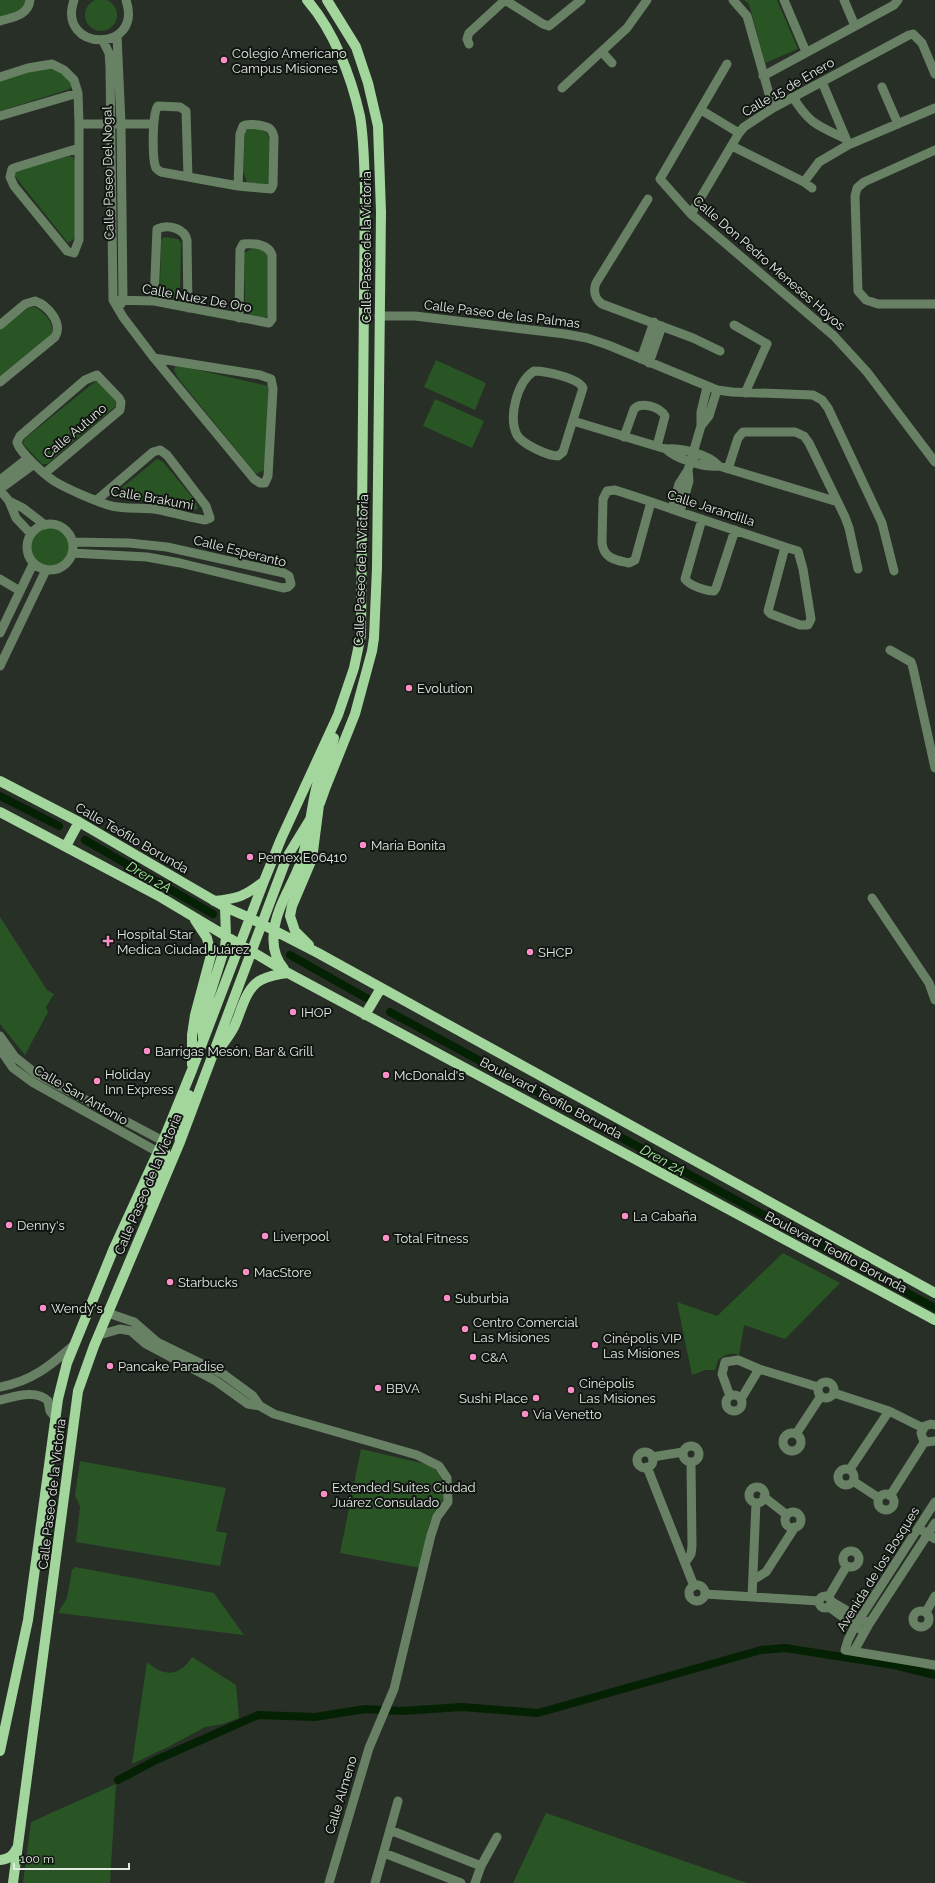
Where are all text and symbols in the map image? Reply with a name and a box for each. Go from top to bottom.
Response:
place label: Colegio Americano Campus Misiones [232,46,347,76]
street label: Calle 15 de Enero [739,54,837,120]
marker: Colegio Americano Campus Misiones [219,55,229,65]
street label: Calle Paseo Del Nogal [99,106,117,240]
street label: Calle Paseo de la Victoria [359,171,374,323]
street label: Calle Don Pedro Meneses Hoyos [690,193,848,333]
street label: Calle Nuez De Oro [141,281,253,315]
street label: Calle Paseo de las Palmas [423,297,581,331]
street label: Calle Autuno [41,400,110,462]
street label: Calle Brakumi [109,483,195,513]
street label: Calle Jarandilla [665,487,757,529]
street label: Calle Paseo de la Victoria [351,494,371,646]
street label: Calle Esperanto [192,532,288,570]
place label: Evolution [417,681,473,696]
marker: Evolution [404,683,414,693]
street label: Calle Teófilo Borunda [73,800,191,876]
place label: Maria Bonita [371,838,445,853]
marker: Maria Bonita [358,840,368,850]
place label: Pemex E06410 [258,850,347,865]
marker: Pemex E06410 [245,852,255,862]
water label: Dren 2A [124,858,174,896]
place label: Hospital Star Medica Ciudad Juárez [117,927,249,957]
marker: Hospital Star Medica Ciudad Juárez [102,935,114,947]
place label: SHCP [538,945,573,960]
marker: SHCP [525,947,535,957]
place label: IHOP [301,1005,332,1020]
marker: IHOP [288,1007,298,1017]
place label: Barrigas Mesón, Bar & Grill [155,1044,314,1059]
marker: Barrigas Mesón, Bar & Grill [142,1046,152,1056]
street label: Boulevard Teofilo Borunda [477,1054,625,1142]
street label: Calle San Antonio [31,1062,131,1128]
place label: Holiday Inn Express [105,1067,174,1097]
place label: McDonald's [394,1068,464,1083]
marker: McDonald's [381,1070,391,1080]
marker: Holiday Inn Express [92,1076,102,1086]
street label: Calle Paseo de la Victoria [111,1111,185,1257]
water label: Dren 2A [638,1141,688,1179]
street label: Boulevard Teofilo Borunda [762,1208,910,1296]
place label: La Cabaña [633,1209,697,1224]
marker: La Cabaña [620,1211,630,1221]
place label: Denny's [17,1218,65,1233]
marker: Denny's [4,1220,14,1230]
place label: Liverpool [273,1229,330,1244]
marker: Liverpool [260,1231,270,1241]
place label: Total Fitness [394,1231,469,1246]
marker: Total Fitness [381,1233,391,1243]
place label: MacStore [254,1265,312,1280]
marker: MacStore [241,1267,251,1277]
place label: Starbucks [178,1275,238,1290]
marker: Starbucks [165,1277,175,1287]
place label: Suburbia [455,1291,509,1306]
marker: Suburbia [442,1293,452,1303]
place label: Wendy's [51,1301,103,1316]
marker: Wendy's [38,1303,48,1313]
place label: Centro Comercial Las Misiones [473,1315,578,1345]
marker: Centro Comercial Las Misiones [460,1324,470,1334]
place label: Cinépolis VIP Las Misiones [603,1331,681,1361]
marker: Cinépolis VIP Las Misiones [590,1340,600,1350]
place label: C&A [481,1350,508,1365]
marker: C&A [468,1352,478,1362]
place label: Pancake Paradise [118,1359,224,1374]
marker: Pancake Paradise [105,1361,115,1371]
place label: Cinépolis Las Misiones [579,1376,656,1406]
place label: BBVA [386,1381,420,1396]
marker: BBVA [373,1383,383,1393]
marker: Cinépolis Las Misiones [566,1385,576,1395]
place label: Sushi Place [459,1391,528,1406]
marker: Sushi Place [531,1393,541,1403]
place label: Via Venetto [533,1407,602,1422]
marker: Via Venetto [520,1409,530,1419]
street label: Calle Paseo de la Victoria [35,1418,69,1570]
place label: Extended Suites Ciudad Juárez Consulado [332,1480,476,1510]
marker: Extended Suites Ciudad Juárez Consulado [319,1489,329,1499]
street label: Avenida de los Bosques [834,1504,922,1634]
street label: Calle Almeno [322,1754,360,1836]
scale bar [14,1845,129,1871]
text: 100 m [20,1852,54,1866]

